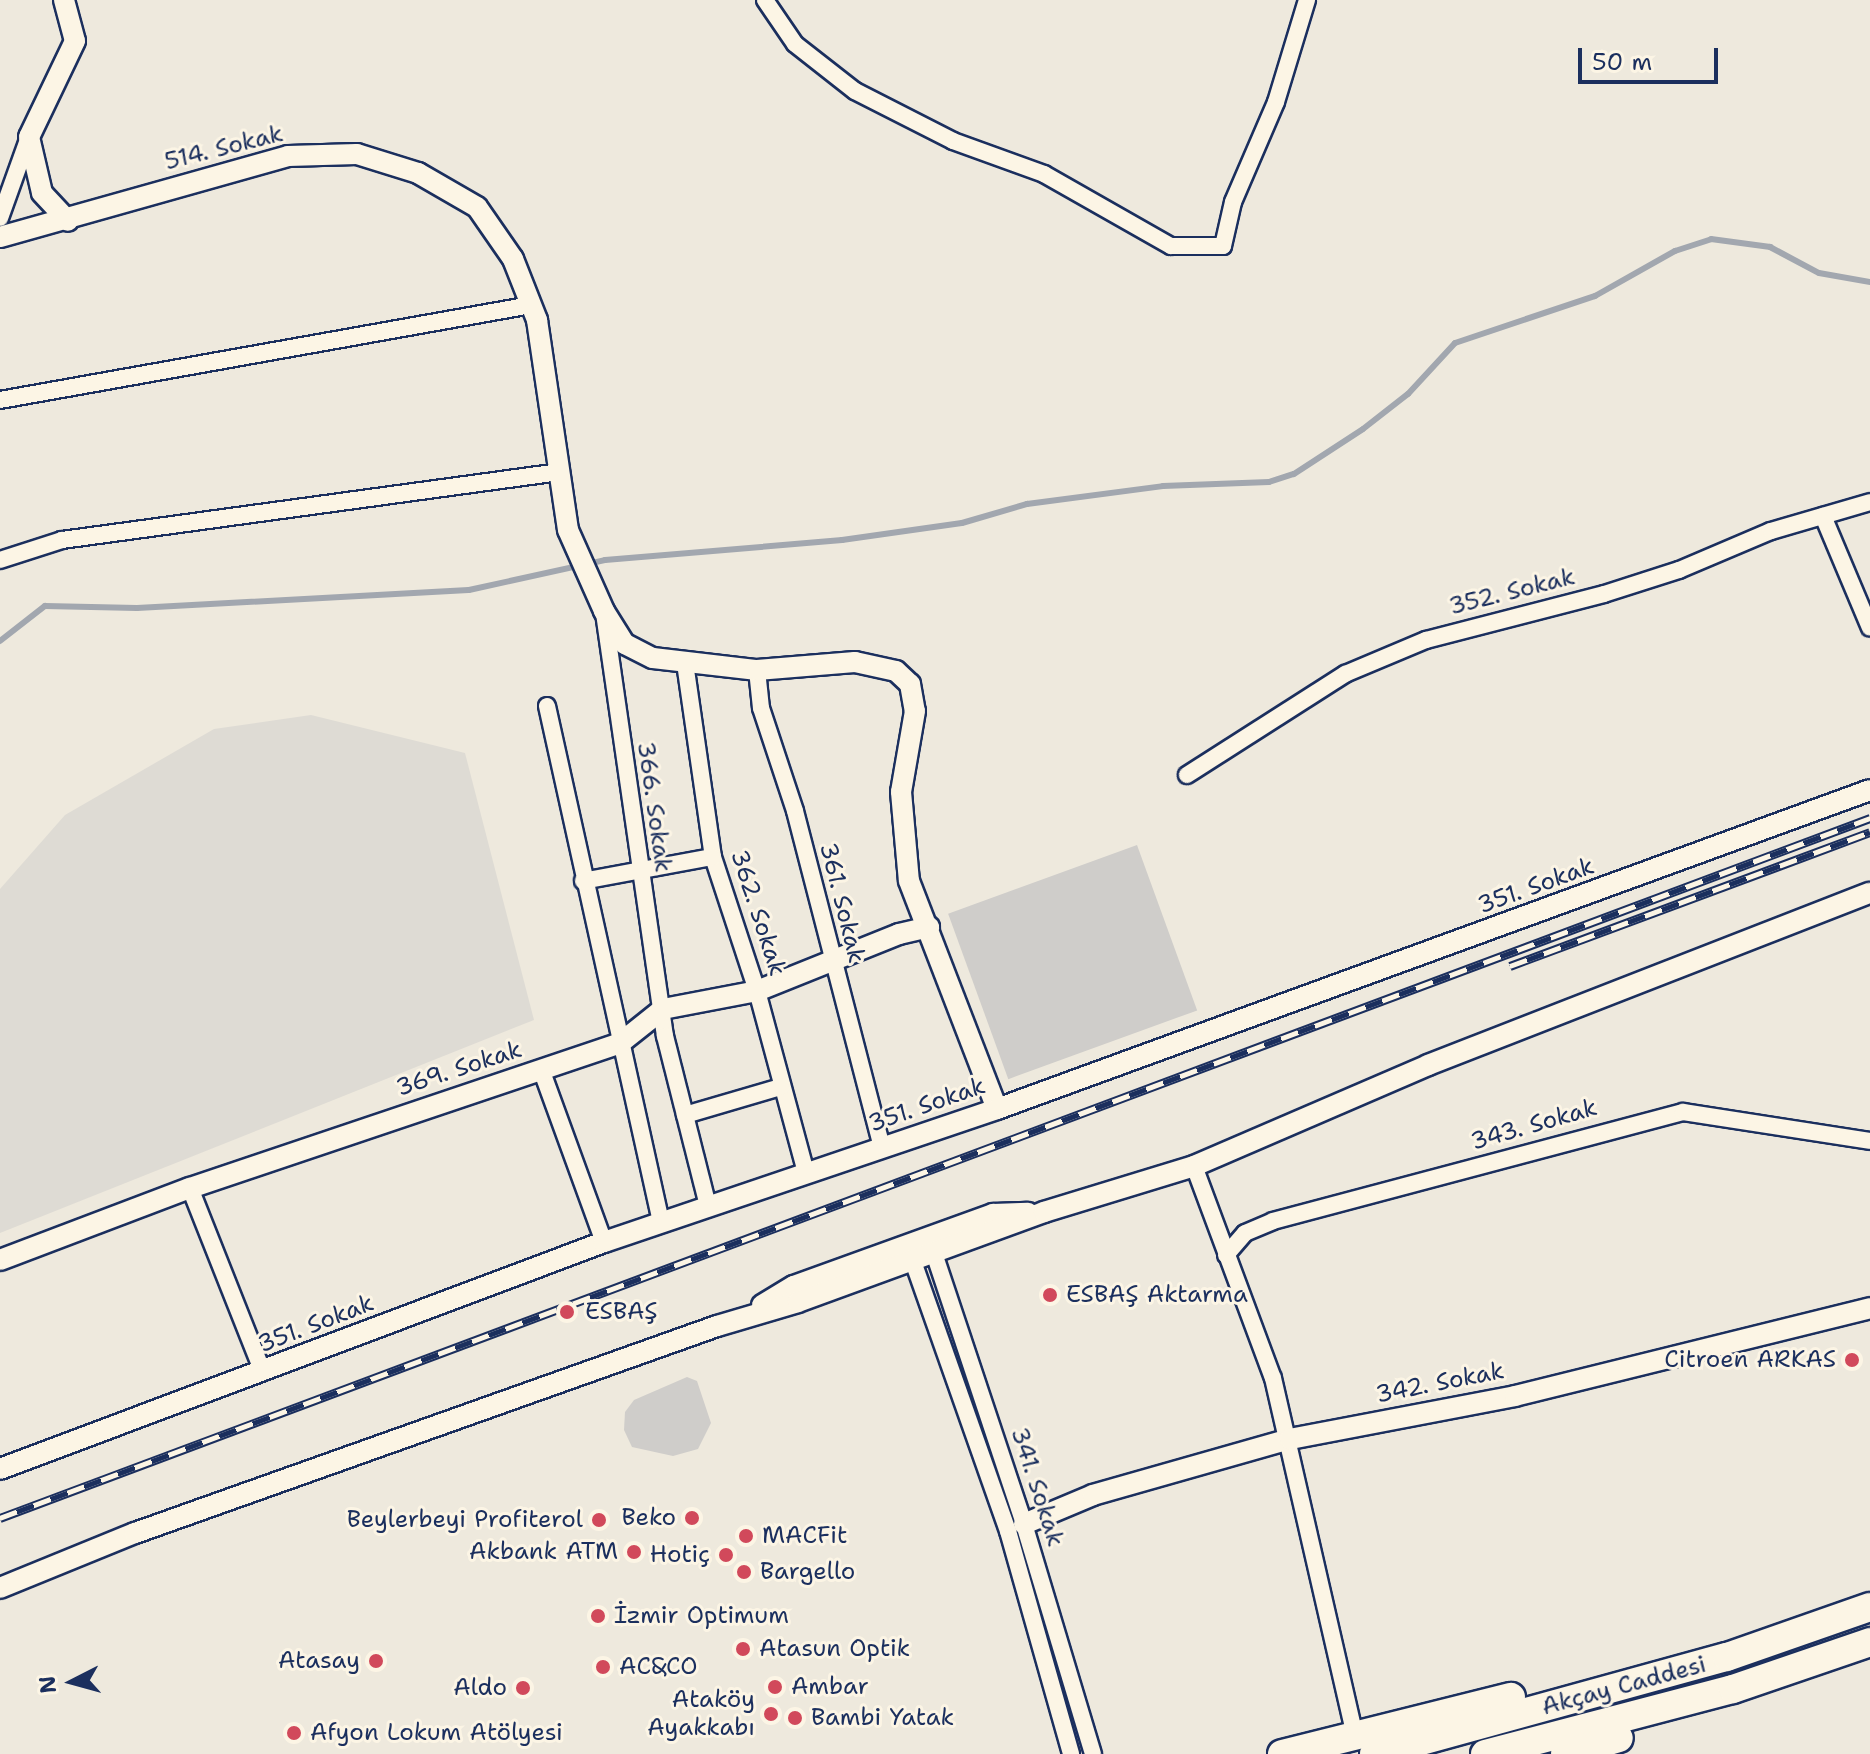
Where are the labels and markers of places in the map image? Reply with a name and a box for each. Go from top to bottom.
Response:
place label: ESBAŞ Aktarma [1066,1281,1248,1309]
marker: ESBAŞ Aktarma [1041,1286,1059,1304]
place label: ESBAŞ [585,1298,658,1326]
marker: ESBAŞ [556,1301,578,1323]
place label: Citroen ARKAS [1664,1346,1836,1374]
marker: Citroen ARKAS [1843,1351,1861,1369]
place label: Beko [622,1504,676,1532]
place label: Beylerbeyi Profiterol [347,1506,583,1534]
marker: Beko [683,1509,701,1527]
marker: Beylerbeyi Profiterol [590,1511,608,1529]
place label: MACFit [762,1522,847,1550]
marker: MACFit [737,1527,755,1545]
place label: Akbank ATM [469,1538,618,1566]
place label: Hotiç [650,1541,710,1569]
marker: Akbank ATM [625,1543,643,1561]
marker: Hotiç [717,1546,735,1564]
place label: Bargello [760,1558,855,1586]
marker: Bargello [735,1563,753,1581]
place label: İzmir Optimum [614,1602,789,1630]
marker: İzmir Optimum [589,1607,607,1625]
place label: Atasun Optik [759,1635,910,1663]
marker: Atasun Optik [734,1640,752,1658]
place label: Atasay [278,1647,360,1675]
marker: Atasay [367,1652,385,1670]
place label: AC&CO [619,1653,698,1681]
marker: AC&CO [594,1658,612,1676]
place label: Ambar [791,1673,869,1701]
place label: Aldo [453,1674,507,1702]
marker: Ambar [766,1678,784,1696]
marker: Aldo [514,1679,532,1697]
place label: Ataköy Ayakkabı [647,1686,755,1742]
place label: Bambi Yatak [811,1704,954,1732]
marker: Ataköy Ayakkabı [762,1705,780,1723]
marker: Bambi Yatak [786,1709,804,1727]
place label: Afyon Lokum Atölyesi [310,1719,563,1747]
marker: Afyon Lokum Atölyesi [285,1724,303,1742]

